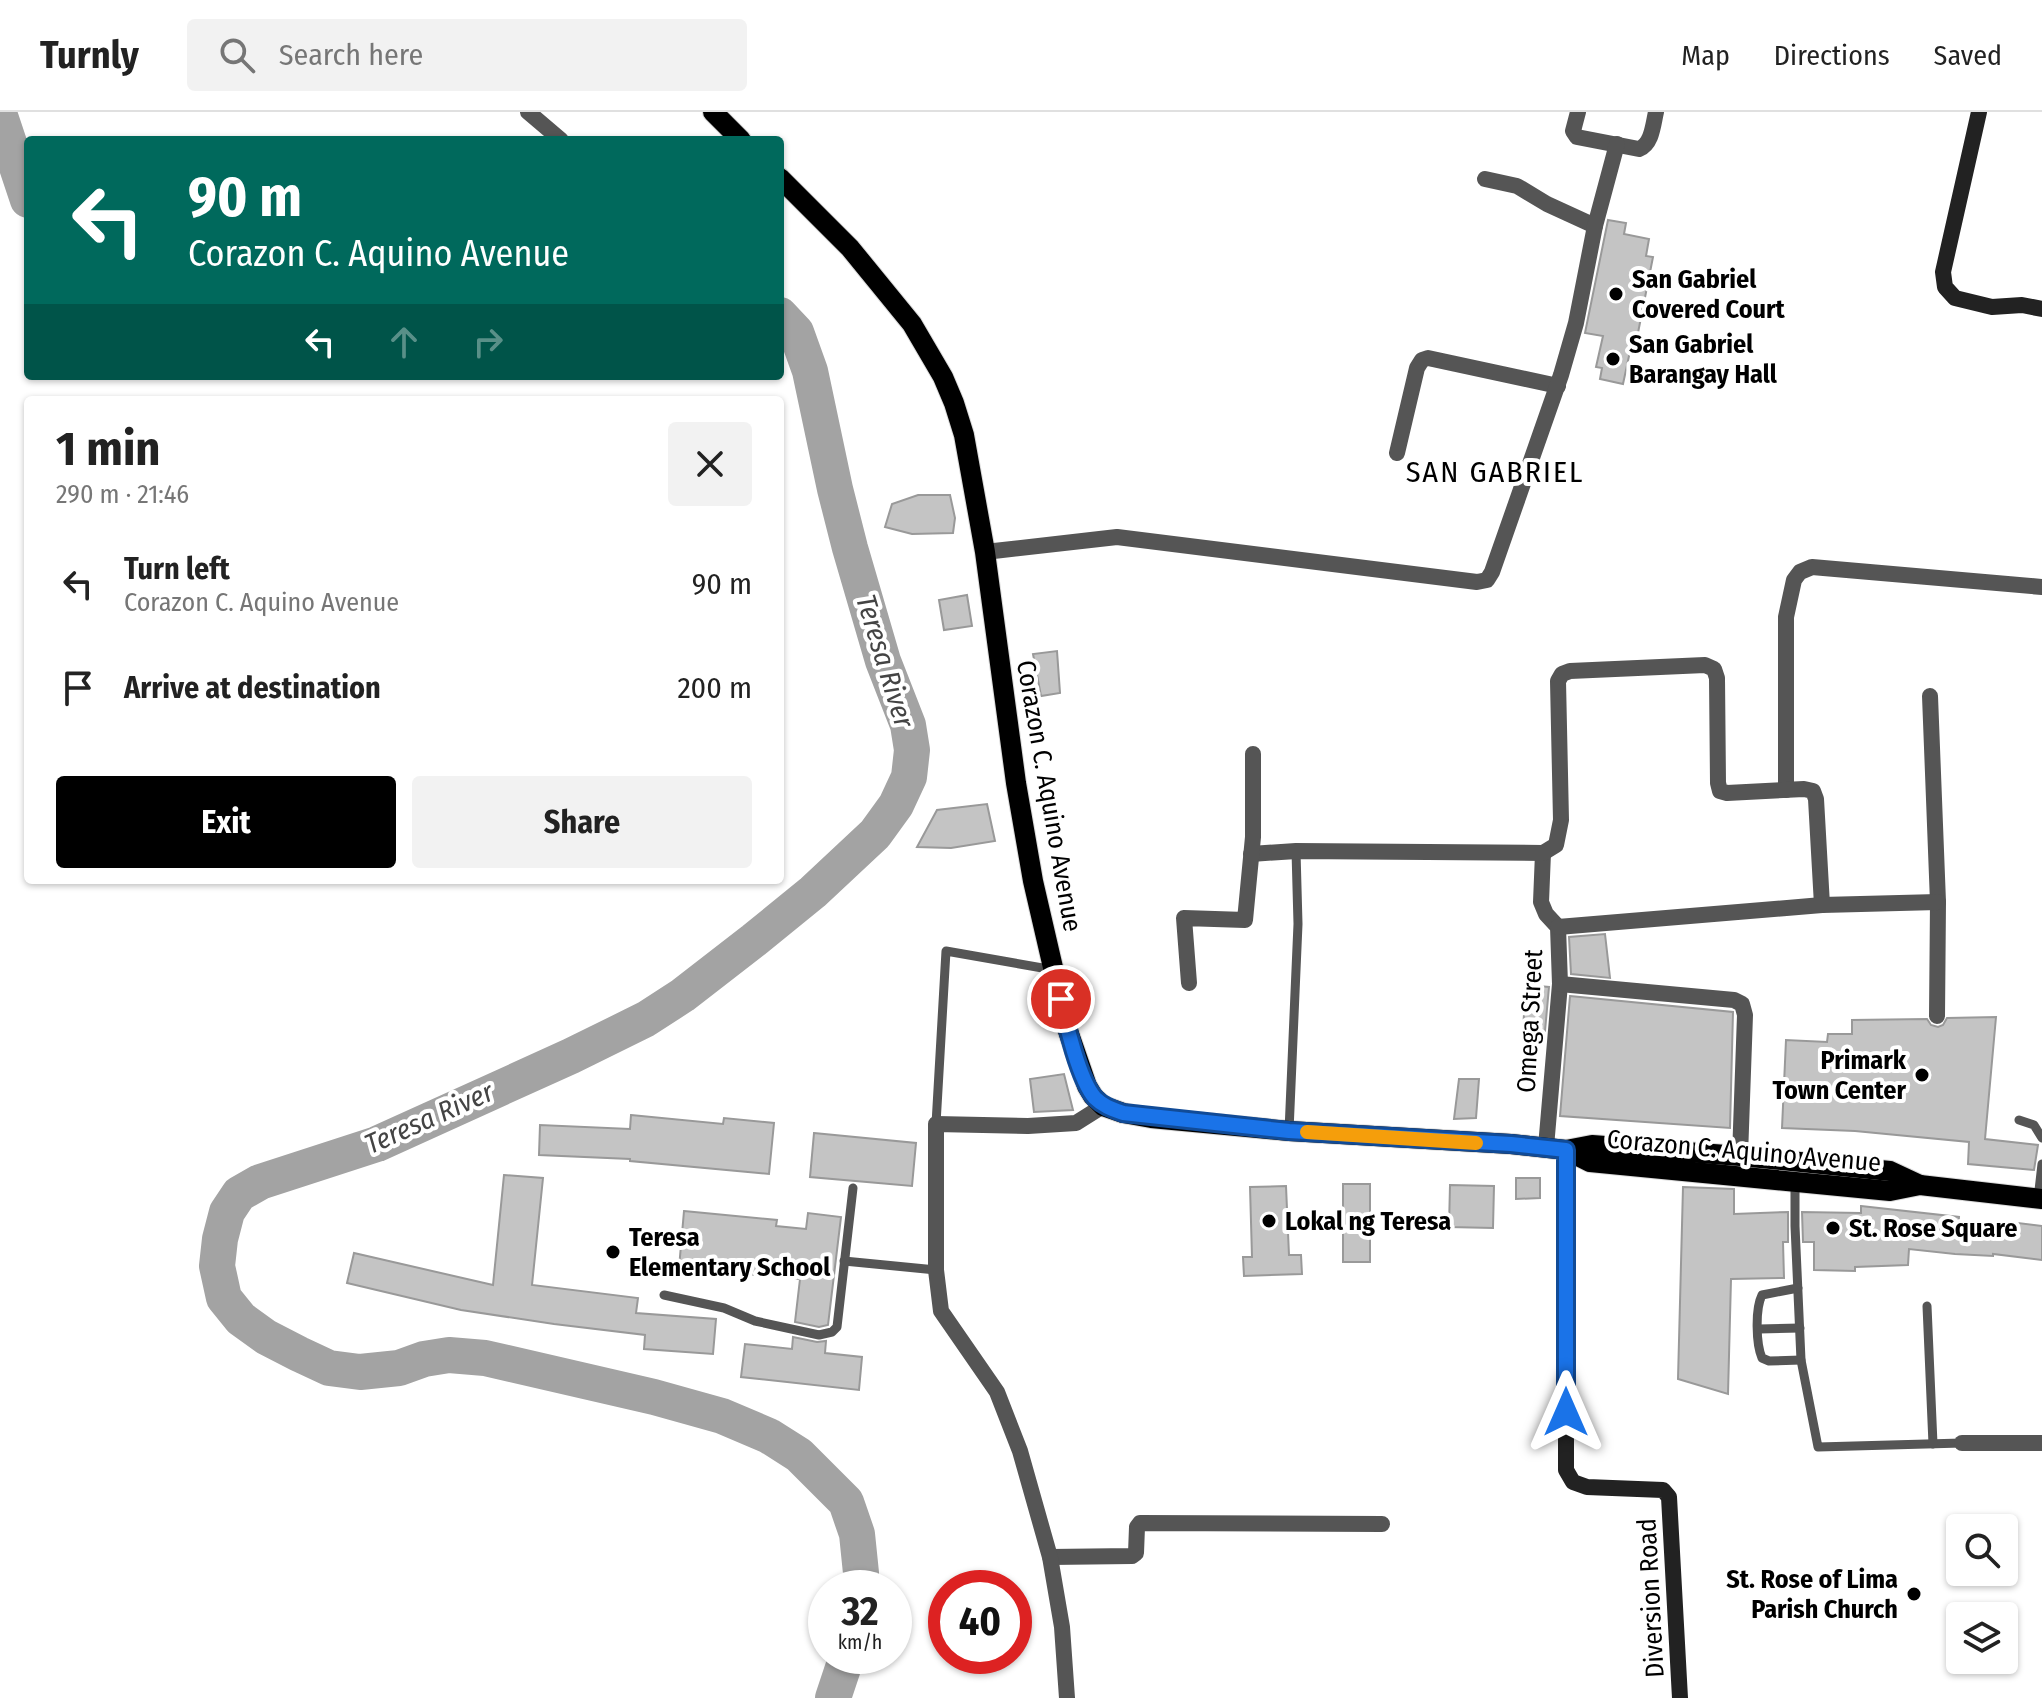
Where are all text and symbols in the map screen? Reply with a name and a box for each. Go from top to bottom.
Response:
search box [187,19,747,91]
text: Turnly [40,32,139,78]
icon: search [215,33,259,77]
text: Search here [279,37,423,73]
text: Map [1681,39,1730,72]
text: Directions [1774,39,1890,72]
text: Saved [1934,39,2002,72]
text: 90 m [188,164,302,231]
icon: left [56,168,160,272]
text: Corazon C. Aquino Avenue [188,232,569,276]
place label: San Gabriel Covered Court [1632,264,1786,325]
marker: San Gabriel Covered Court [1607,285,1625,303]
icon: left [298,320,342,364]
icon: ahead [382,320,426,364]
icon: right [466,320,510,364]
place label: San Gabriel Barangay Hall [1629,329,1778,390]
marker: San Gabriel Barangay Hall [1604,350,1622,368]
text: 1 min [56,420,161,478]
button: close [668,422,752,506]
district label: SAN GABRIEL [1406,454,1584,490]
text: 290 m · 21:46 [56,479,189,510]
text: Turn left [124,551,230,587]
icon: left [56,562,100,606]
text: 90 m [692,566,752,602]
text: Corazon C. Aquino Avenue [124,587,399,618]
water label: Teresa River [849,591,921,733]
street label: Corazon C. Aquino Avenue [1010,658,1088,934]
icon: arrive [56,666,100,710]
text: Arrive at destination [124,670,381,706]
text: 200 m [677,670,752,706]
button: Exit [56,776,396,868]
button: Share [412,776,752,868]
street label: Omega Street [1511,948,1549,1094]
pin [1027,965,1095,1033]
icon: arrive [1039,977,1083,1021]
place label: Primark Town Center [1773,1045,1907,1106]
marker: Primark Town Center [1913,1066,1931,1084]
water label: Teresa River [360,1074,500,1161]
street label: Corazon C. Aquino Avenue [1606,1124,1882,1178]
place label: Lokal ng Teresa [1285,1206,1451,1237]
marker: Lokal ng Teresa [1260,1212,1278,1230]
place label: St. Rose Square [1849,1213,2017,1244]
marker: St. Rose Square [1824,1219,1842,1237]
place label: Teresa Elementary School [629,1222,831,1283]
marker: Teresa Elementary School [604,1243,622,1261]
position arrow [1524,1370,1608,1454]
map controls [1946,1514,2018,1674]
button: search [1946,1514,2018,1586]
street label: Diversion Road [1631,1517,1671,1679]
place label: St. Rose of Lima Parish Church [1726,1564,1898,1625]
speed limit sign: 40 [928,1570,1032,1674]
marker: St. Rose of Lima Parish Church [1905,1585,1923,1603]
text: 32 [841,1588,879,1636]
button: layers [1946,1602,2018,1674]
text: km/h [838,1630,882,1654]

